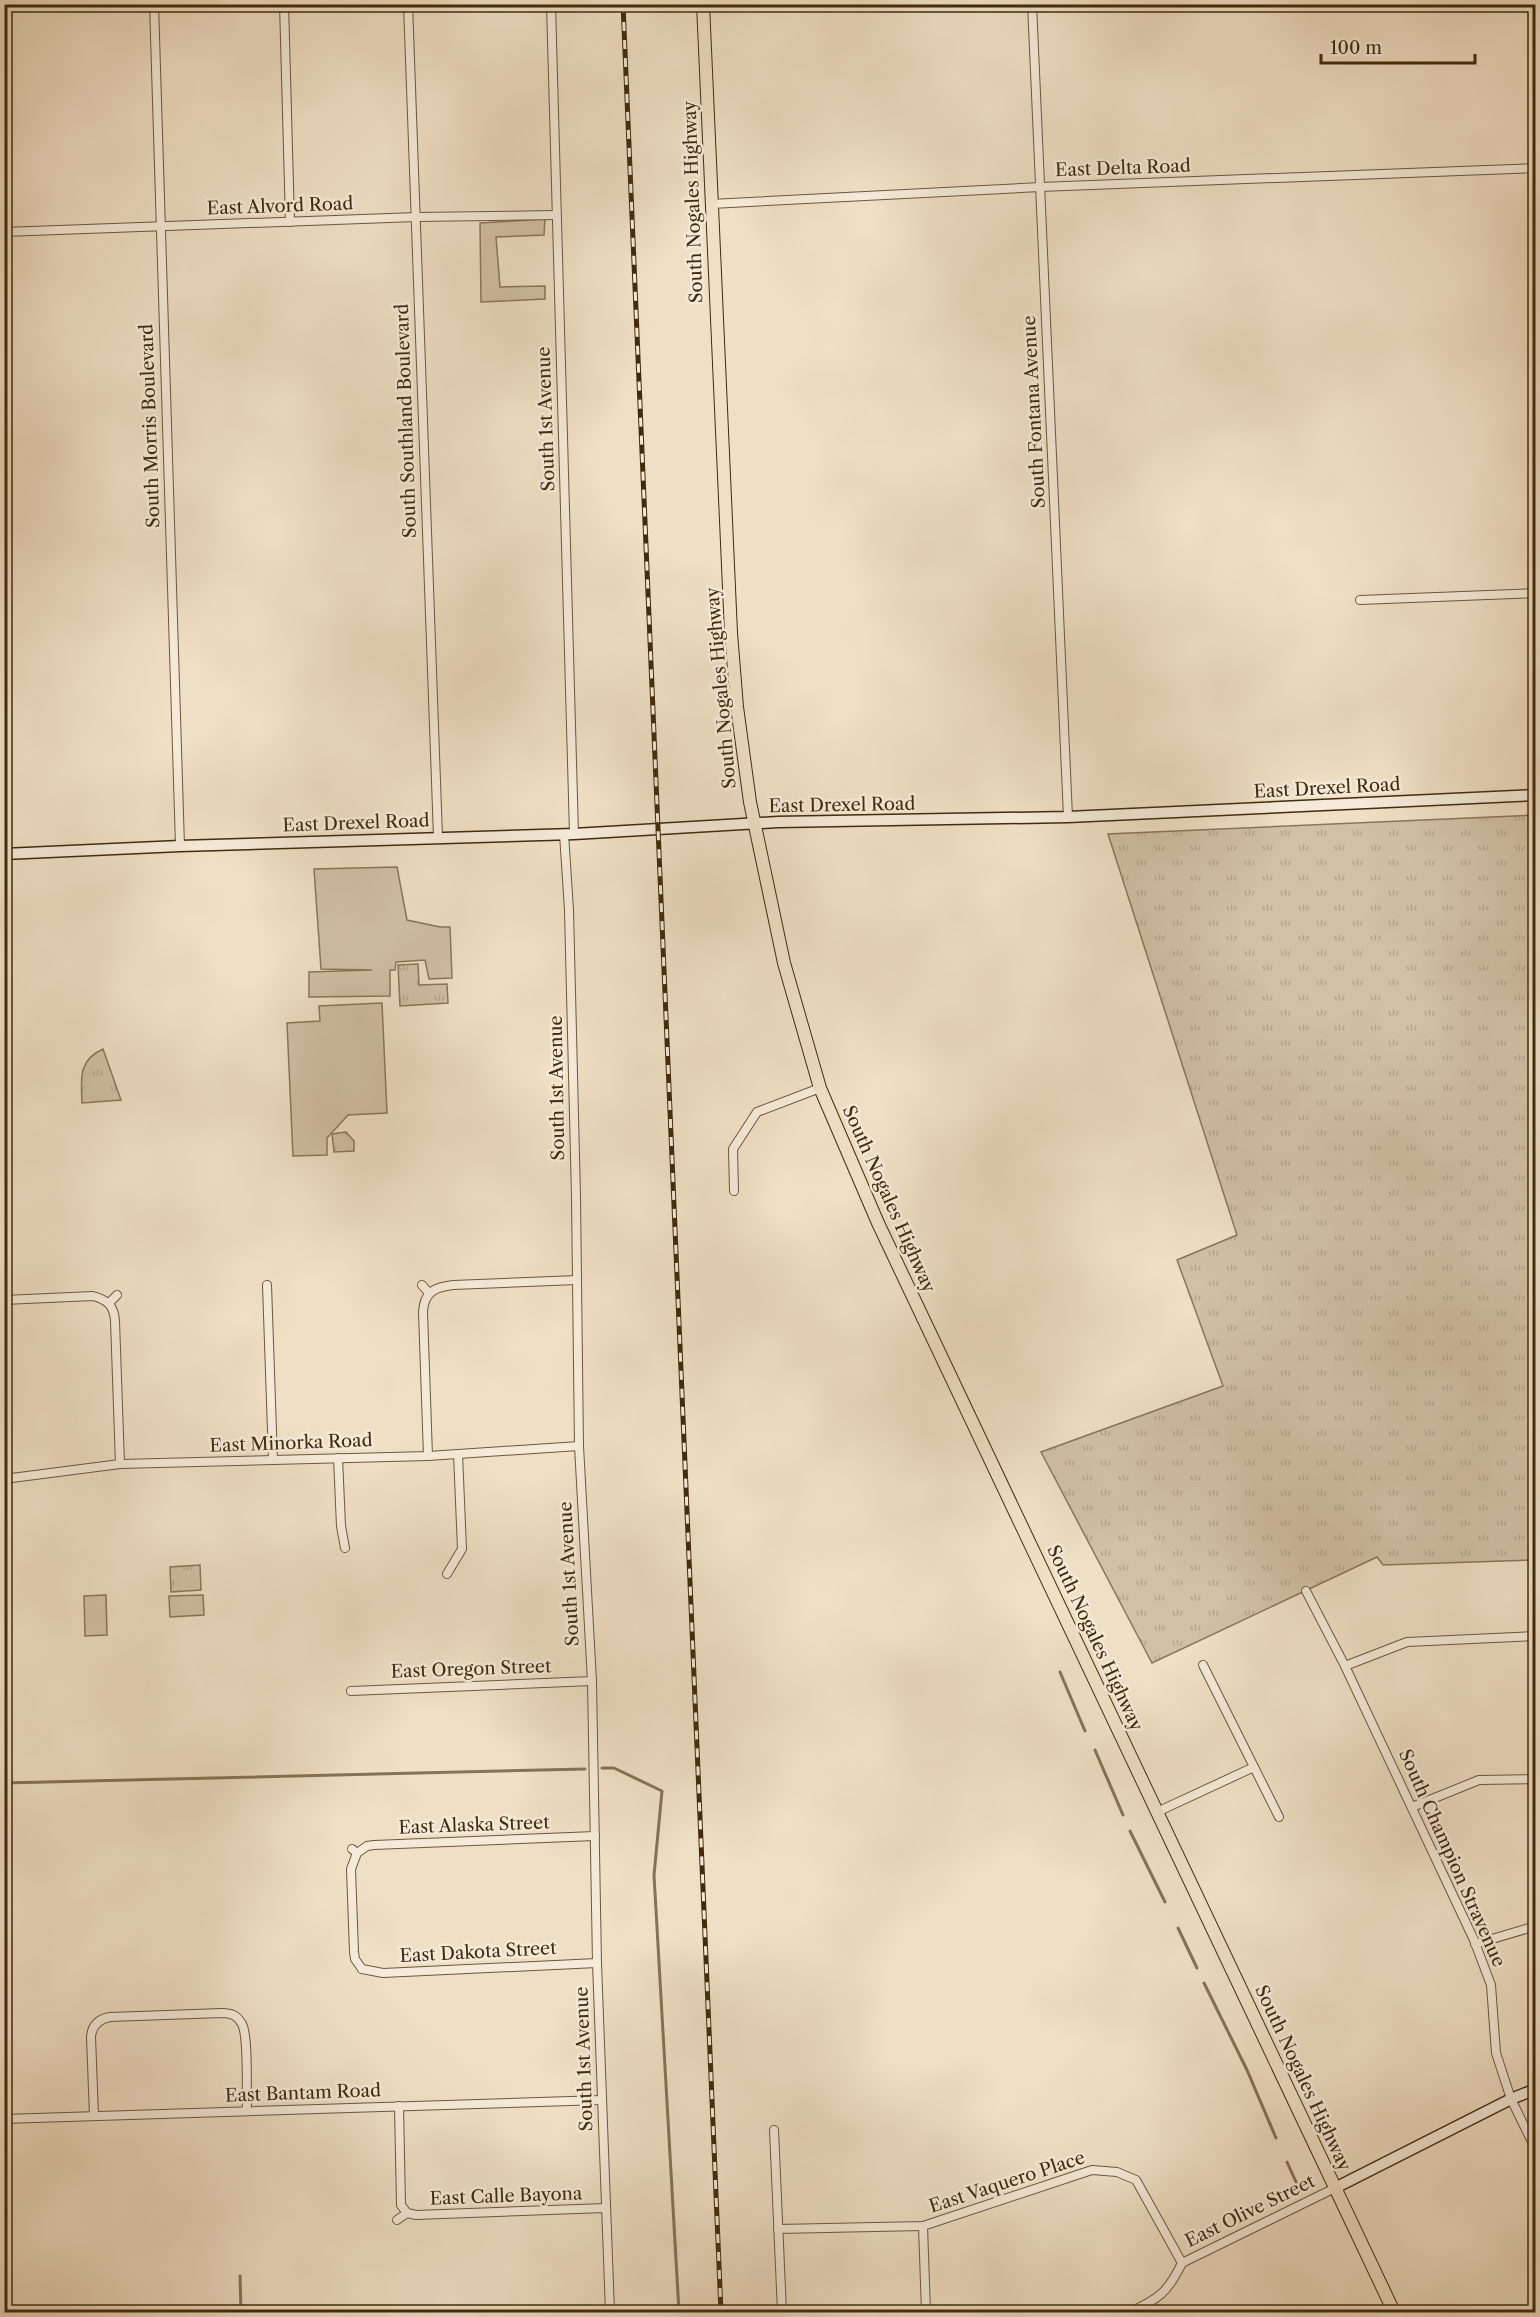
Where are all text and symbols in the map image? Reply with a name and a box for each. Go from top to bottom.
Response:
scale bar [1321,27,1476,65]
text: 100 m [1330,37,1382,59]
street label: South Nogales Highway [678,100,708,304]
street label: East Delta Road [1055,155,1191,181]
street label: East Alvord Road [206,192,354,220]
street label: South Southland Boulevard [391,303,421,539]
street label: South Fontana Avenue [1018,315,1050,509]
street label: South Morris Boulevard [135,324,165,528]
street label: South 1st Avenue [532,346,560,492]
street label: South Nogales Highway [701,585,741,790]
street label: East Drexel Road [1253,773,1401,803]
street label: East Drexel Road [768,793,916,817]
street label: East Drexel Road [282,809,430,837]
street label: South 1st Avenue [545,1015,569,1161]
street label: South Nogales Highway [838,1102,941,1297]
street label: East Minorka Road [209,1429,373,1457]
street label: South 1st Avenue [554,1501,584,1647]
street label: South Nogales Highway [1042,1542,1148,1735]
street label: East Oregon Street [390,1655,552,1683]
street label: South Champion Stravenue [1394,1746,1510,1970]
street label: East Alaska Street [398,1811,551,1839]
street label: East Dakota Street [399,1937,558,1967]
street label: South Nogales Highway [1250,1982,1356,2175]
street label: South 1st Avenue [570,1986,598,2132]
street label: East Bantam Road [225,2079,381,2107]
street label: East Vaquero Place [926,2146,1088,2218]
street label: East Olive Street [1182,2170,1319,2252]
street label: East Calle Bayona [429,2182,583,2210]

